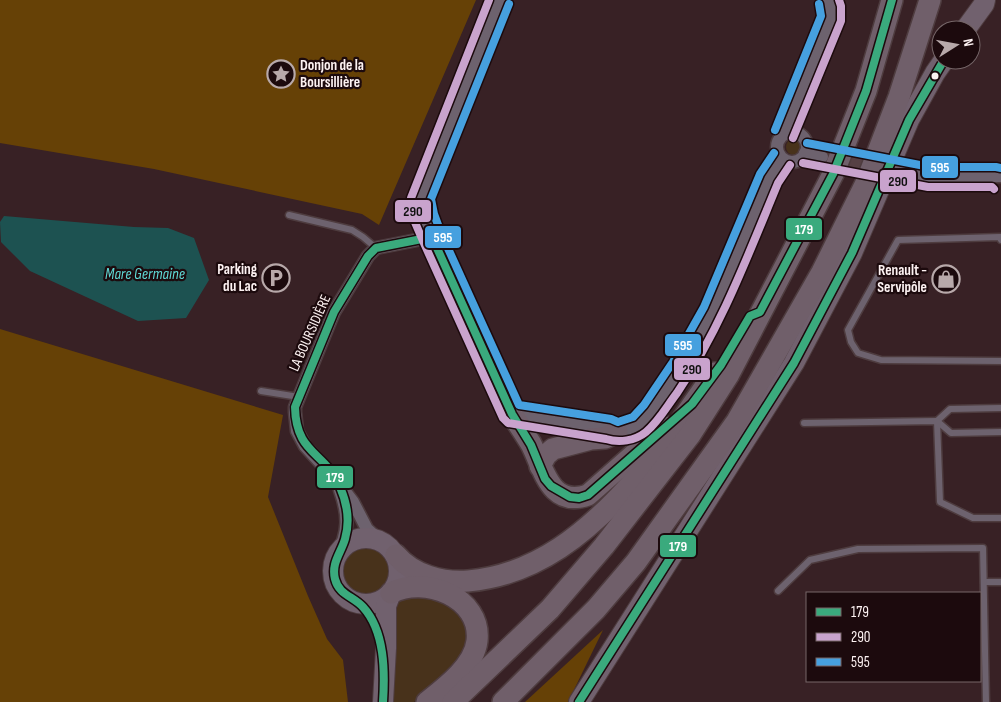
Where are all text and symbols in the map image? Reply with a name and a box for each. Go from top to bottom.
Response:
north arrow [931,20,981,70]
text: N [959,37,977,48]
place label: Donjon de la Boursillière [300,56,364,92]
place icon: Donjon de la Boursillière [266,59,296,89]
unlabelled marker [930,71,940,81]
line badge: 595 [921,155,959,179]
text: 595 [931,159,949,176]
line badge: 290 [879,169,917,193]
text: 290 [888,173,908,190]
line badge: 290 [394,199,432,223]
text: 290 [403,203,423,220]
line badge: 179 [785,217,823,241]
text: 179 [795,221,813,238]
line badge: 595 [424,225,462,249]
text: 595 [434,229,452,246]
place label: Parking du Lac [217,260,258,296]
place label: Renault - Servipôle [877,261,927,297]
parking icon: Parking du Lac [261,263,291,293]
shop icon: Renault - Servipôle [931,264,961,294]
water label: Mare Germaine [105,265,185,284]
street label: LA BOURSIDIÈRE [285,292,335,374]
line badge: 595 [664,333,702,357]
text: 595 [674,337,692,354]
line badge: 290 [673,357,711,381]
text: 290 [682,361,702,378]
line badge: 179 [316,465,354,489]
text: 179 [326,469,344,486]
line badge: 179 [659,534,697,558]
text: 179 [669,538,687,555]
legend [806,592,981,682]
text: 179 [851,603,869,622]
text: 290 [851,628,871,647]
text: 595 [851,653,870,672]

